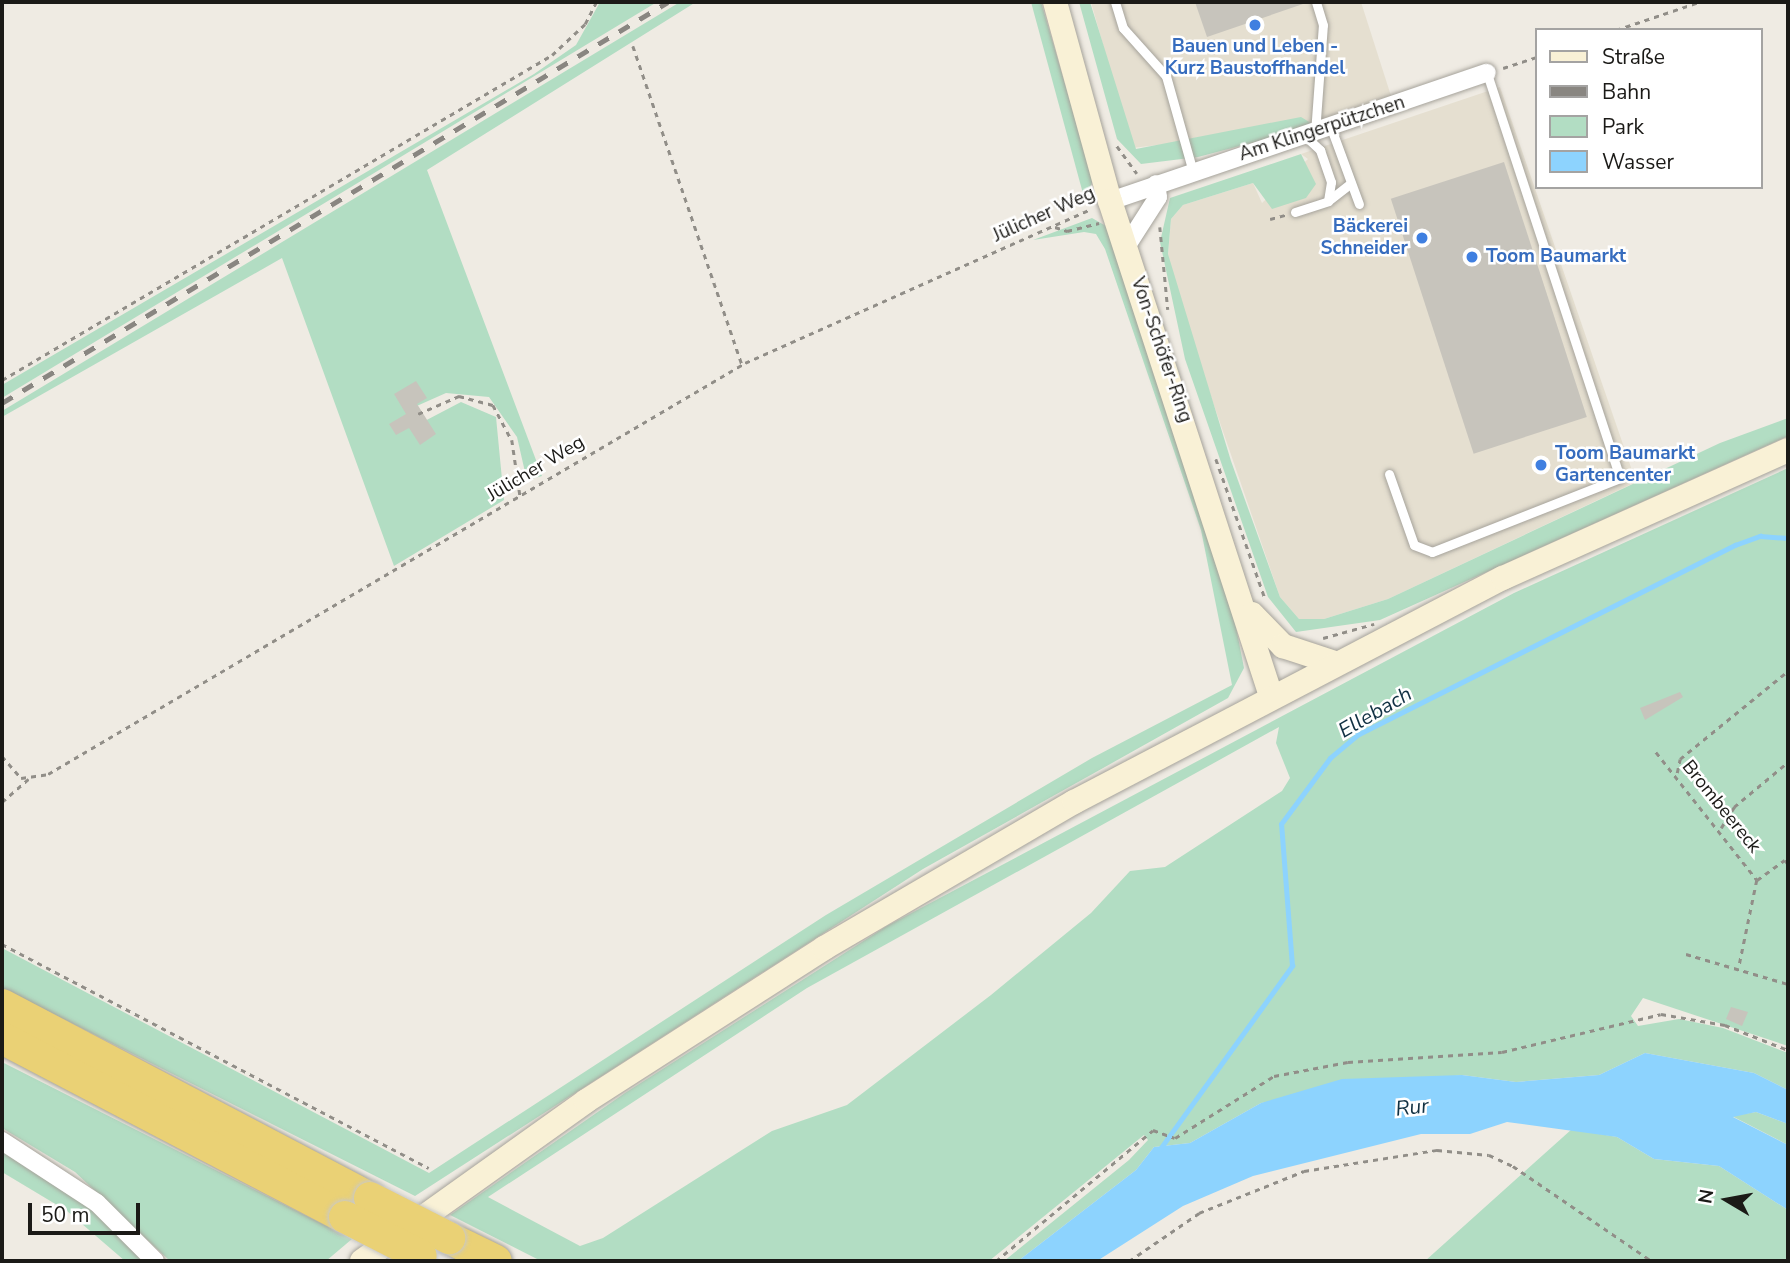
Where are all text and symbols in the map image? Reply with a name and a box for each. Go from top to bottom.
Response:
marker: Bauen und Leben - Kurz Baustoffhandel [1247,17,1263,33]
legend [1534,28,1762,189]
place label: Bauen und Leben - Kurz Baustoffhandel [1165,36,1345,80]
text: Straße [1602,43,1665,71]
text: Bahn [1602,78,1651,106]
street label: Am Klingerpützchen [1236,91,1408,167]
text: Park [1602,113,1644,141]
text: Wasser [1602,148,1674,176]
street label: Jülicher Weg [989,182,1099,248]
place label: Bäckerei Schneider [1321,216,1408,260]
marker: Bäckerei Schneider [1414,230,1430,246]
place label: Toom Baumarkt [1486,246,1626,268]
marker: Toom Baumarkt [1464,249,1480,265]
street label: Von-Schöfer-Ring [1125,274,1197,426]
street label: Jülicher Weg [483,431,589,507]
place label: Toom Baumarkt Gartencenter [1555,443,1695,487]
marker: Toom Baumarkt Gartencenter [1533,457,1549,473]
water label: Ellebach [1334,681,1416,743]
street label: Brombeereck [1677,756,1765,858]
water label: Rur [1394,1093,1430,1121]
north arrow [1692,1165,1762,1235]
text: N [1692,1187,1720,1206]
scale bar [32,1190,144,1234]
text: 50 m [41,1201,90,1229]

